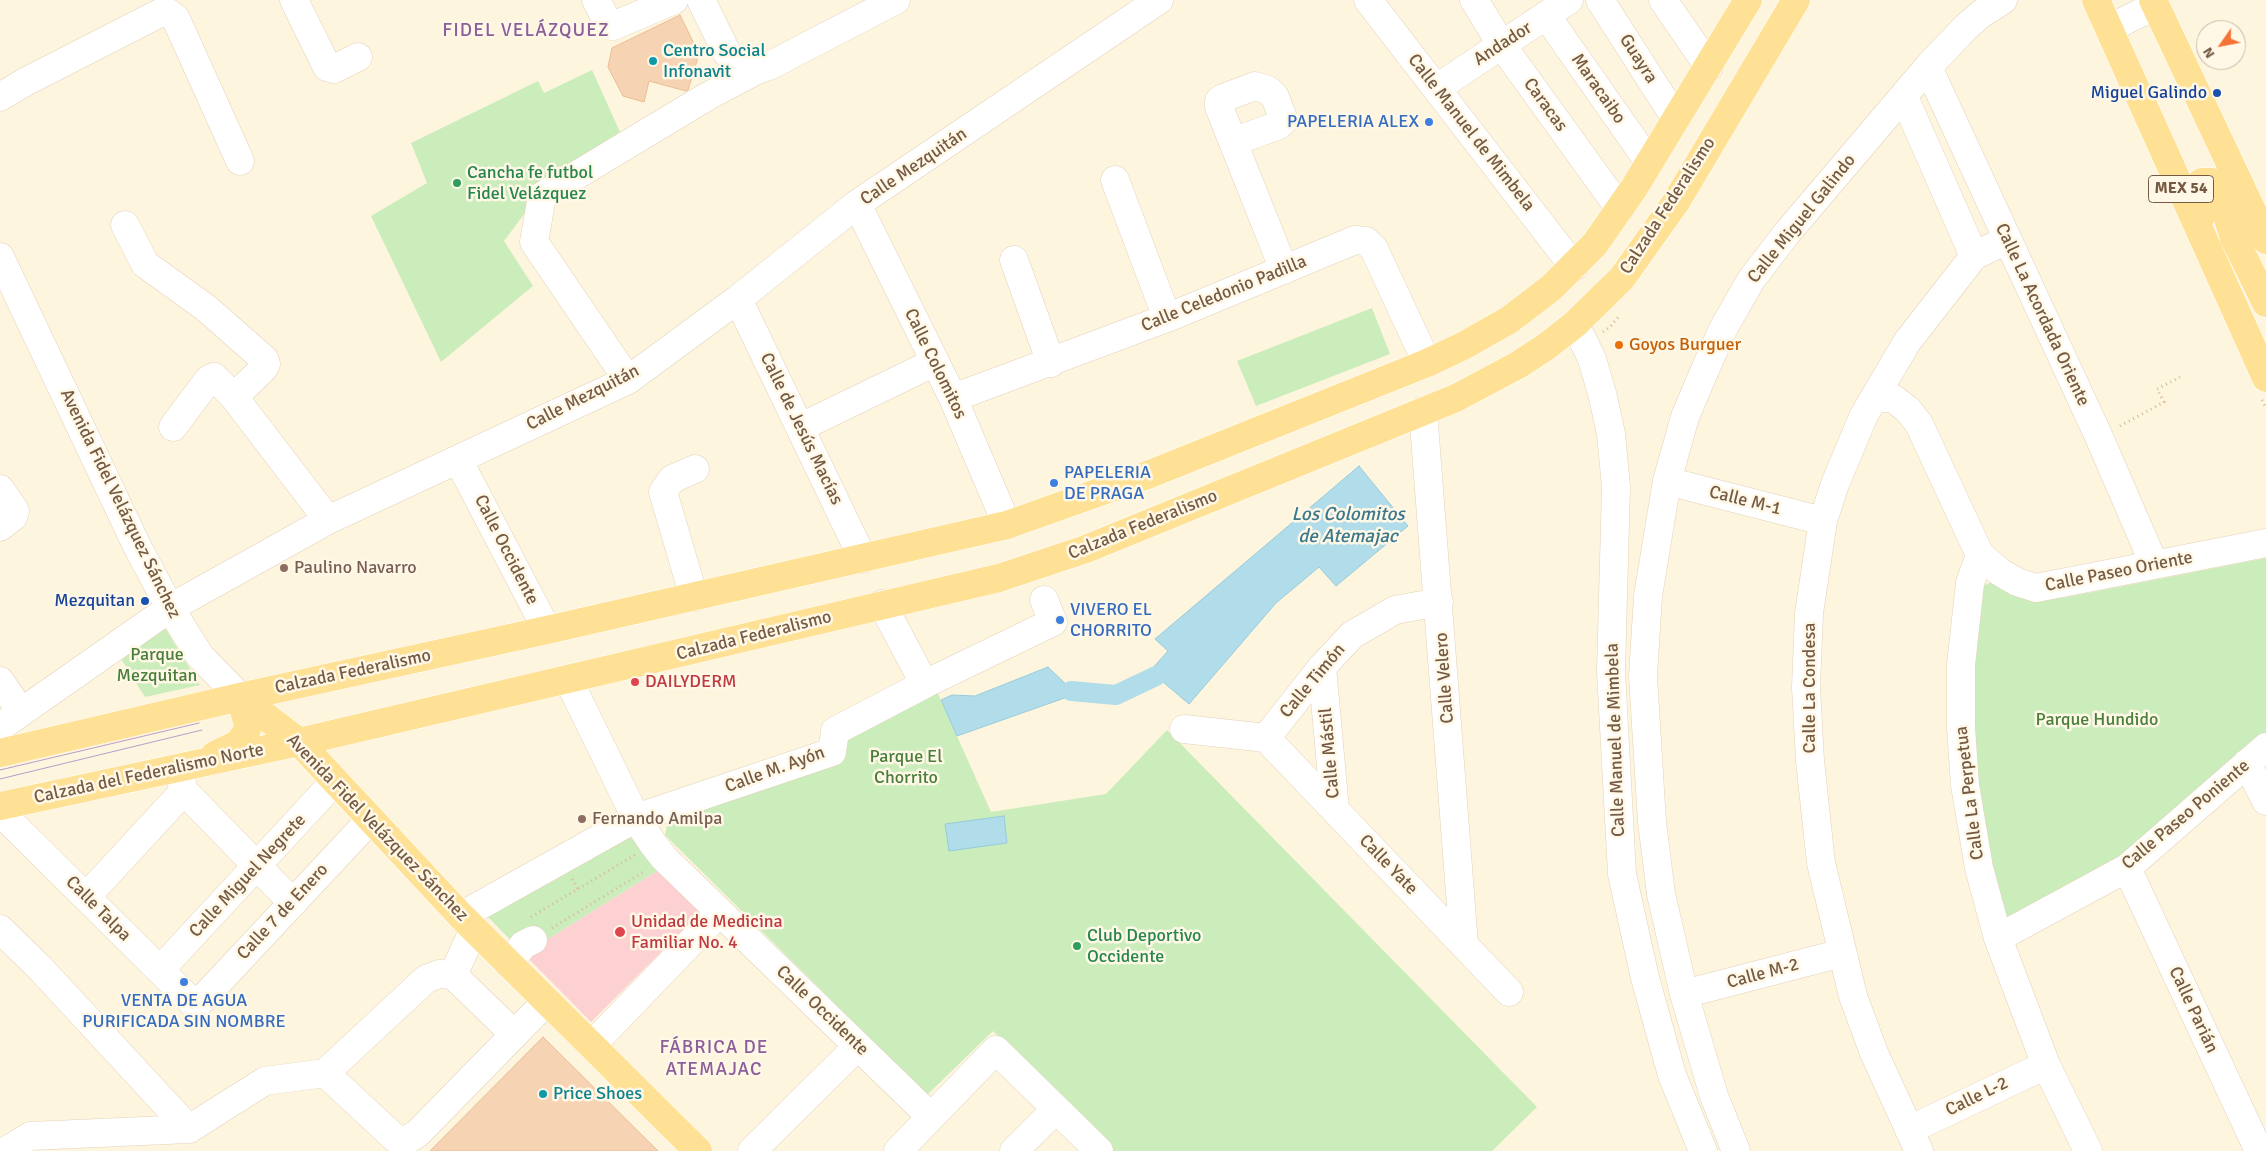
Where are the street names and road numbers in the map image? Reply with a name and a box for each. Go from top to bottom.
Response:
street label: Andador [1470,17,1536,71]
street label: Guayra [1614,30,1662,88]
street label: Calle Manuel de Mimbela [1403,50,1539,216]
street label: Maracaibo [1566,50,1630,128]
street label: Caracas [1518,74,1572,136]
street label: Calle Mezquitán [857,123,971,211]
street label: Calzada Federalismo [1616,133,1720,279]
street label: Calle Miguel Galindo [1743,150,1861,288]
road number: MEX 54 [2148,175,2214,202]
street label: Calle La Acordada Oriente [1990,220,2094,410]
street label: Calle Celedonio Padilla [1138,251,1310,337]
street label: Calle Colomitos [899,305,971,423]
street label: Calle de Jesús Macías [755,350,847,508]
street label: Calle Mezquitán [523,360,643,436]
street label: Avenida Fidel Velázquez Sánchez [55,386,185,622]
street label: Calle M-1 [1707,482,1783,520]
street label: Calzada Federalismo [1065,485,1221,565]
street label: Calle Occidente [469,491,543,609]
street label: Calle Paseo Oriente [2043,547,2195,597]
street label: Calzada Federalismo [674,606,834,666]
street label: Calle La Condesa [1799,623,1821,753]
street label: Calle Velero [1431,632,1459,724]
street label: Calle Timón [1276,639,1350,723]
street label: Calle Manuel de Mimbela [1602,643,1630,837]
street label: Calzada Federalismo [273,645,433,699]
street label: Calle Mástil [1315,707,1345,799]
street label: Calle La Perpetua [1951,725,1989,861]
street label: Avenida Fidel Velázquez Sánchez [282,730,472,926]
street label: Calzada del Federalismo Norte [32,739,266,809]
street label: Calle M. Ayón [722,742,828,798]
street label: Calle Paseo Poniente [2118,755,2254,875]
street label: Calle Miguel Negrete [185,810,311,942]
street label: Calle Yate [1354,830,1422,900]
street label: Calle 7 de Enero [233,859,333,965]
street label: Calle Talpa [61,872,135,946]
street label: Calle M-2 [1725,954,1801,994]
street label: Calle Occidente [771,961,873,1061]
street label: Calle Parián [2164,963,2222,1057]
street label: Calle L-2 [1942,1073,2012,1121]

